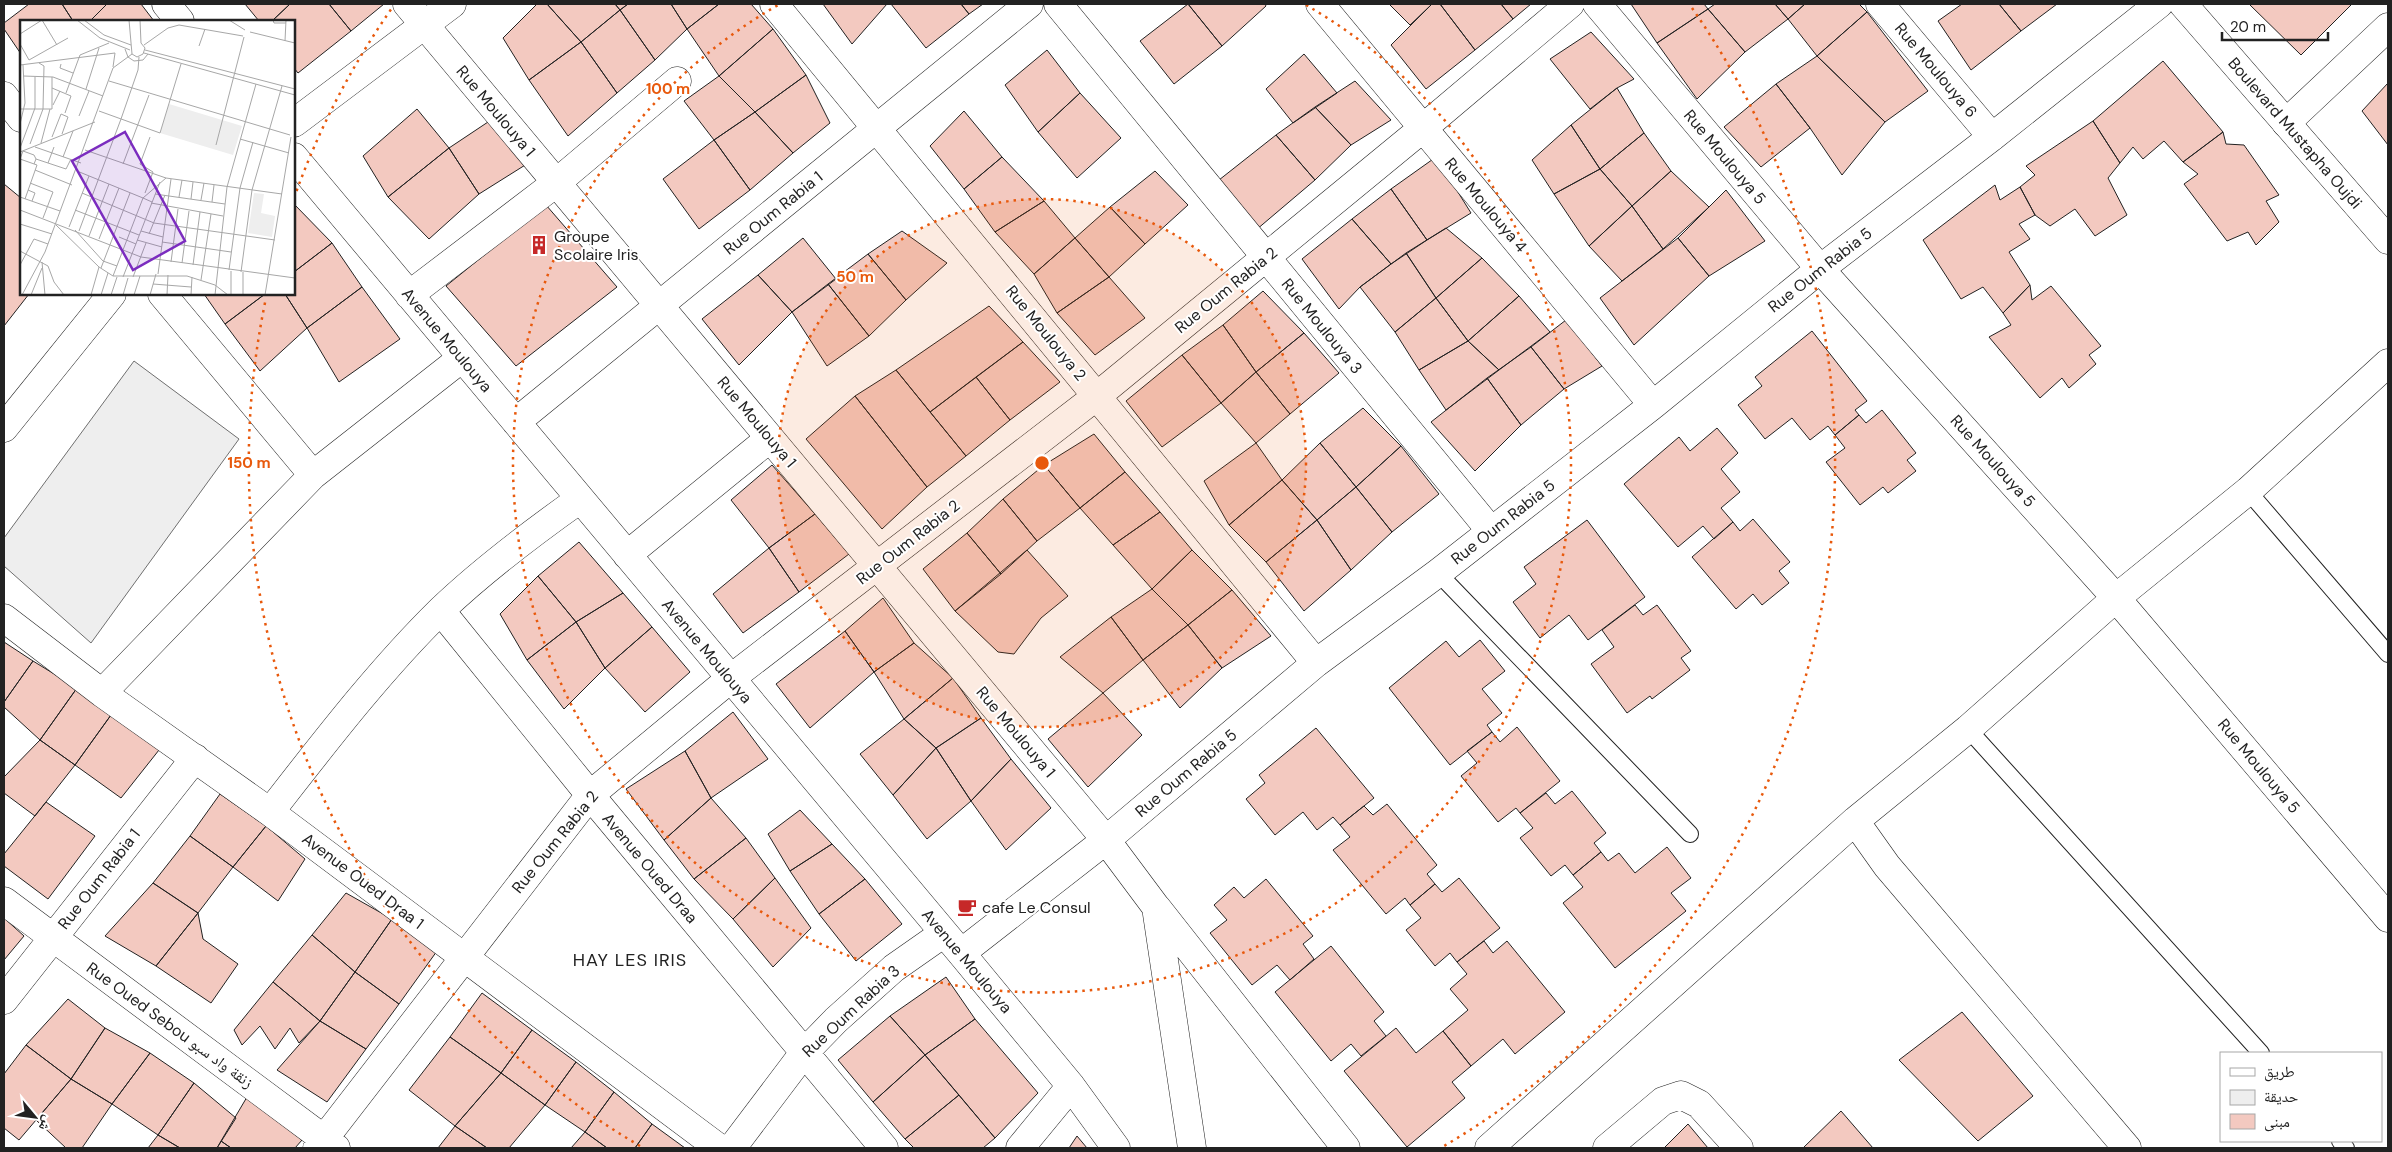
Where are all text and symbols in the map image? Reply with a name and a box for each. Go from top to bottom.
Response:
scale bar [2222,10,2328,42]
text: 20 m [2230,17,2266,37]
street label: Rue Moulouya 6 [1890,18,1982,122]
inset map [20,20,295,295]
street label: Boulevard Mustapha Oujdi [2223,53,2367,213]
street label: Rue Moulouya 1 [452,61,540,161]
text: 100 m [646,79,690,99]
street label: Rue Moulouya 5 [1679,105,1771,209]
street label: Rue Moulouya 4 [1440,153,1532,257]
street label: Rue Oum Rabia 1 [719,166,827,260]
street label: Rue Oum Rabia 5 [1764,223,1876,317]
place label: Groupe Scolaire Iris [554,226,639,265]
building icon: Groupe Scolaire Iris [528,234,550,256]
street label: Rue Oum Rabia 2 [1170,242,1282,338]
text: 50 m [836,267,874,287]
street label: Rue Moulouya 3 [1277,274,1367,378]
street label: Rue Moulouya 2 [1001,281,1091,385]
street label: Avenue Moulouya [397,283,497,397]
street label: Rue Moulouya 1 [713,372,801,472]
street label: Rue Moulouya 5 [1946,410,2040,512]
text: 150 m [228,453,271,473]
centre of rings [1033,454,1051,472]
street label: Rue Oum Rabia 5 [1447,475,1559,569]
street label: Rue Oum Rabia 2 [852,495,964,589]
street label: Avenue Moulouya [657,594,757,708]
street label: Rue Moulouya 1 [972,682,1060,782]
street label: Rue Moulouya 5 [2213,714,2305,818]
street label: Rue Oum Rabia 5 [1131,724,1241,822]
street label: Rue Oum Rabia 2 [507,786,603,898]
street label: Avenue Oued Draa [598,808,702,928]
street label: Rue Oum Rabia 1 [53,825,145,933]
street label: Avenue Oued Draa 1 [298,828,428,934]
cafe icon: cafe Le Consul [956,896,978,918]
place label: cafe Le Consul [982,897,1091,918]
street label: Avenue Moulouya [917,904,1017,1018]
district label: HAY LES IRIS [573,948,687,972]
street label: Rue Oued Sebou زنقة واد سبو [82,957,258,1093]
street label: Rue Oum Rabia 3 [798,960,904,1062]
legend [2220,1052,2382,1142]
text: طريق [2264,1062,2295,1082]
text: حديقة [2264,1087,2299,1107]
north arrow [10,1092,60,1142]
text: ش [35,1112,58,1134]
text: مبنى [2264,1112,2290,1132]

